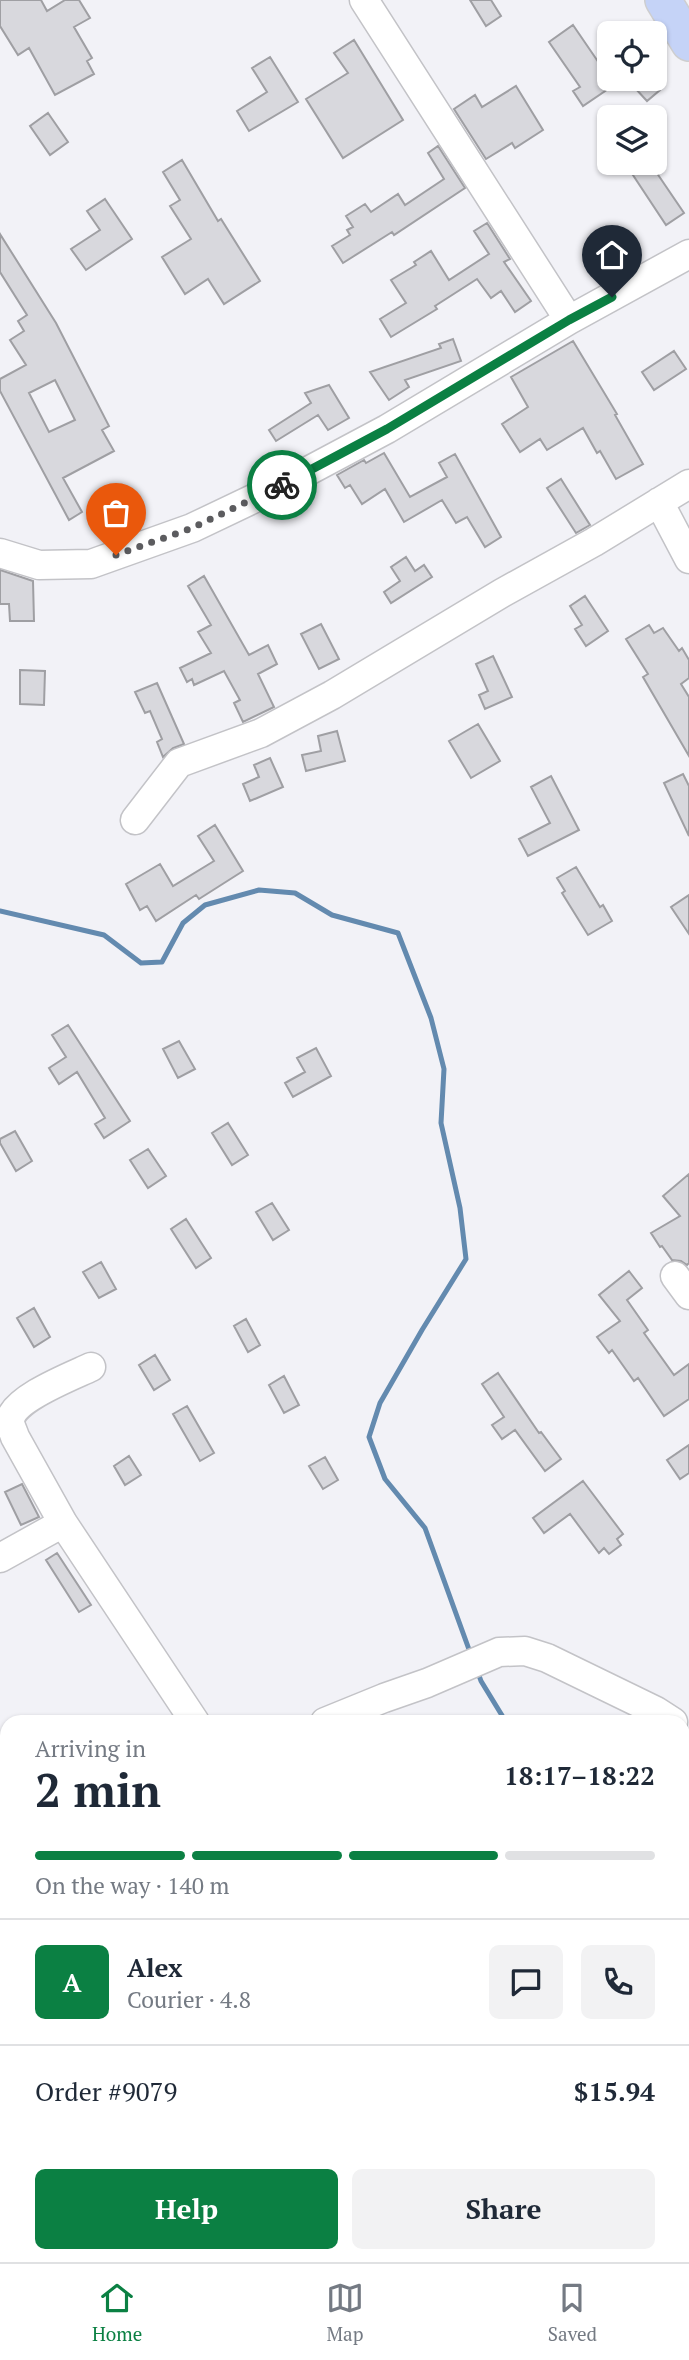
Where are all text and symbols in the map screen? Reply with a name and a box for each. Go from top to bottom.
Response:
map controls [597,21,667,175]
button: locate [597,21,667,91]
button: layers [597,105,667,175]
pin [582,225,642,297]
icon: home [593,236,631,274]
courier [247,450,317,520]
icon: bike [263,466,301,504]
pin [86,483,146,555]
icon: bag [97,494,135,532]
text: Arriving in [35,1733,146,1764]
text: 18:17–18:22 [504,1758,655,1792]
text: 2 min [35,1759,161,1820]
text: On the way · 140 m [35,1870,229,1901]
button: chat [489,1945,563,2019]
button: phone [581,1945,655,2019]
text: Alex [127,1950,183,1984]
text: A [63,1965,81,1999]
text: Courier · 4.8 [127,1984,251,2015]
text: Order #9079 [35,2074,177,2108]
text: $15.94 [574,2074,655,2108]
button: Help [35,2169,338,2249]
button: Share [352,2169,655,2249]
tab: Home [92,2279,142,2346]
tab: Map [326,2279,364,2346]
tab: Saved [548,2279,597,2346]

